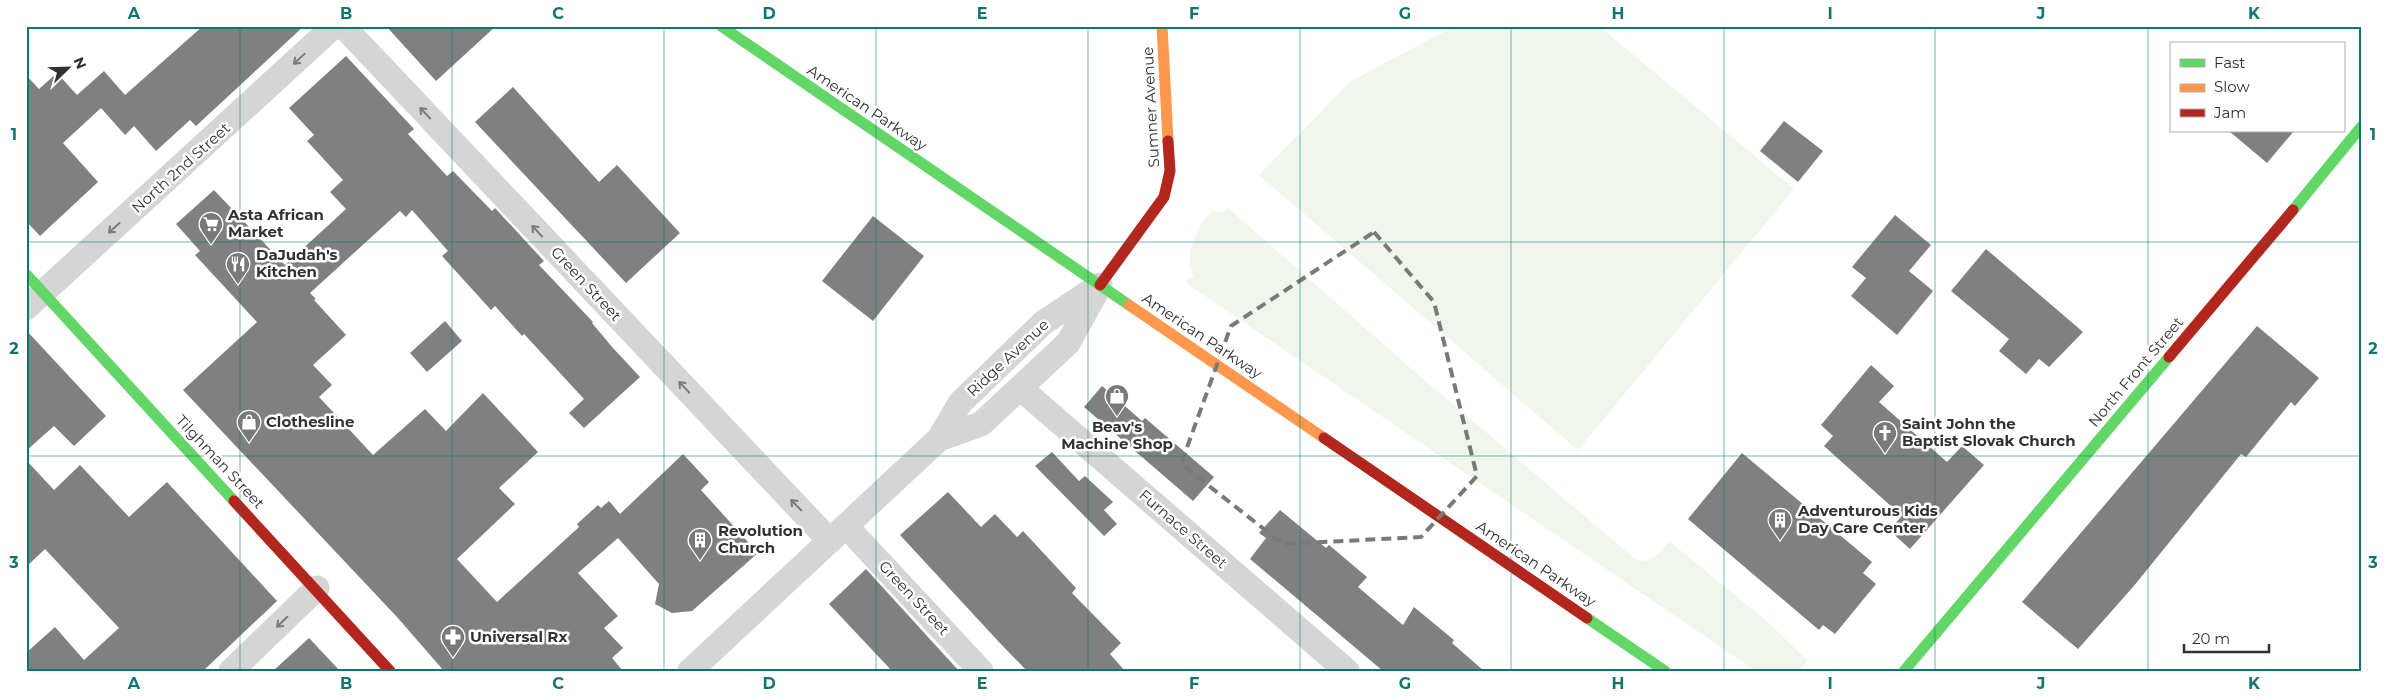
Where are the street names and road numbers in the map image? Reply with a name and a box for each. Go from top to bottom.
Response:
street label: Sumner Avenue [1138,46,1163,168]
street label: American Parkway [804,60,932,155]
street label: North 2nd Street [127,118,234,217]
street label: Green Street [547,242,626,325]
street label: American Parkway [1139,288,1267,383]
street label: North Front Street [2084,313,2187,431]
street label: Ridge Avenue [963,315,1053,400]
street label: Tilghman Street [172,411,269,512]
street label: Furnace Street [1135,485,1231,572]
street label: American Parkway [1473,516,1601,611]
street label: Green Street [875,556,954,639]

